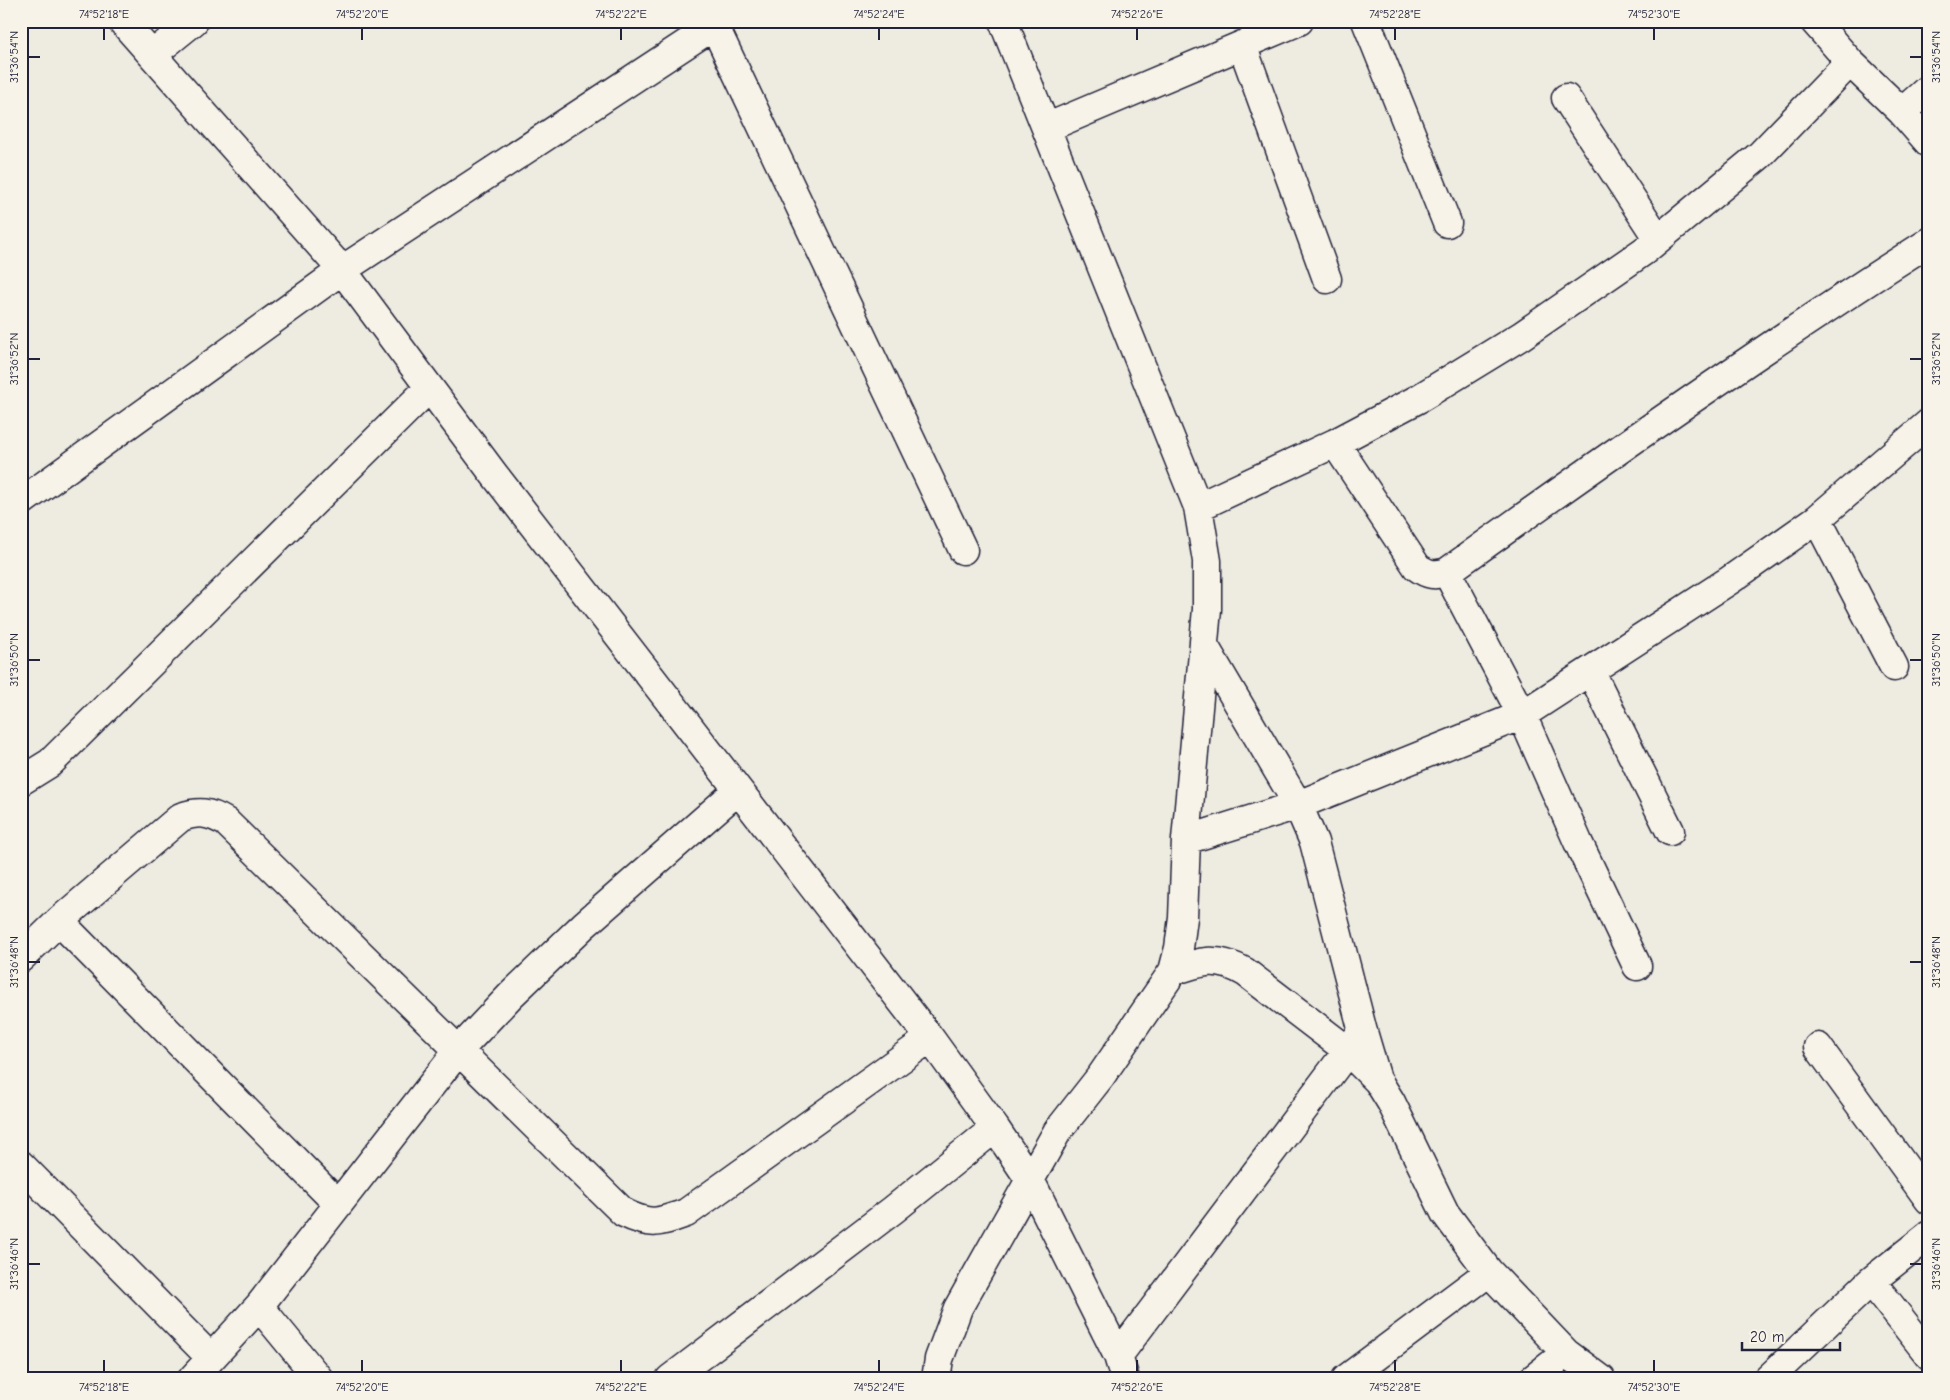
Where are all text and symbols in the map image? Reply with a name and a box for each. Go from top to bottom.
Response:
text: 74°52'18"E [79,7,129,21]
text: 74°52'20"E [336,7,388,21]
text: 74°52'22"E [595,7,647,21]
text: 74°52'24"E [853,7,905,21]
text: 74°52'26"E [1111,7,1163,21]
text: 74°52'28"E [1369,7,1421,21]
text: 74°52'30"E [1628,7,1680,21]
text: 31°36'54"N [7,31,21,83]
text: 31°36'54"N [1929,31,1943,83]
text: 31°36'52"N [7,333,21,385]
text: 31°36'52"N [1929,333,1943,385]
text: 31°36'50"N [7,633,21,687]
text: 31°36'50"N [1929,633,1943,687]
text: 31°36'48"N [7,936,21,988]
text: 31°36'48"N [1929,936,1943,988]
text: 31°36'46"N [7,1238,21,1290]
text: 31°36'46"N [1929,1238,1943,1290]
scale bar [1742,1320,1840,1352]
text: 20 m [1750,1328,1784,1346]
text: 74°52'18"E [79,1380,129,1394]
text: 74°52'20"E [336,1380,388,1394]
text: 74°52'22"E [595,1380,647,1394]
text: 74°52'24"E [853,1380,905,1394]
text: 74°52'26"E [1111,1380,1163,1394]
text: 74°52'28"E [1369,1380,1421,1394]
text: 74°52'30"E [1628,1380,1680,1394]

